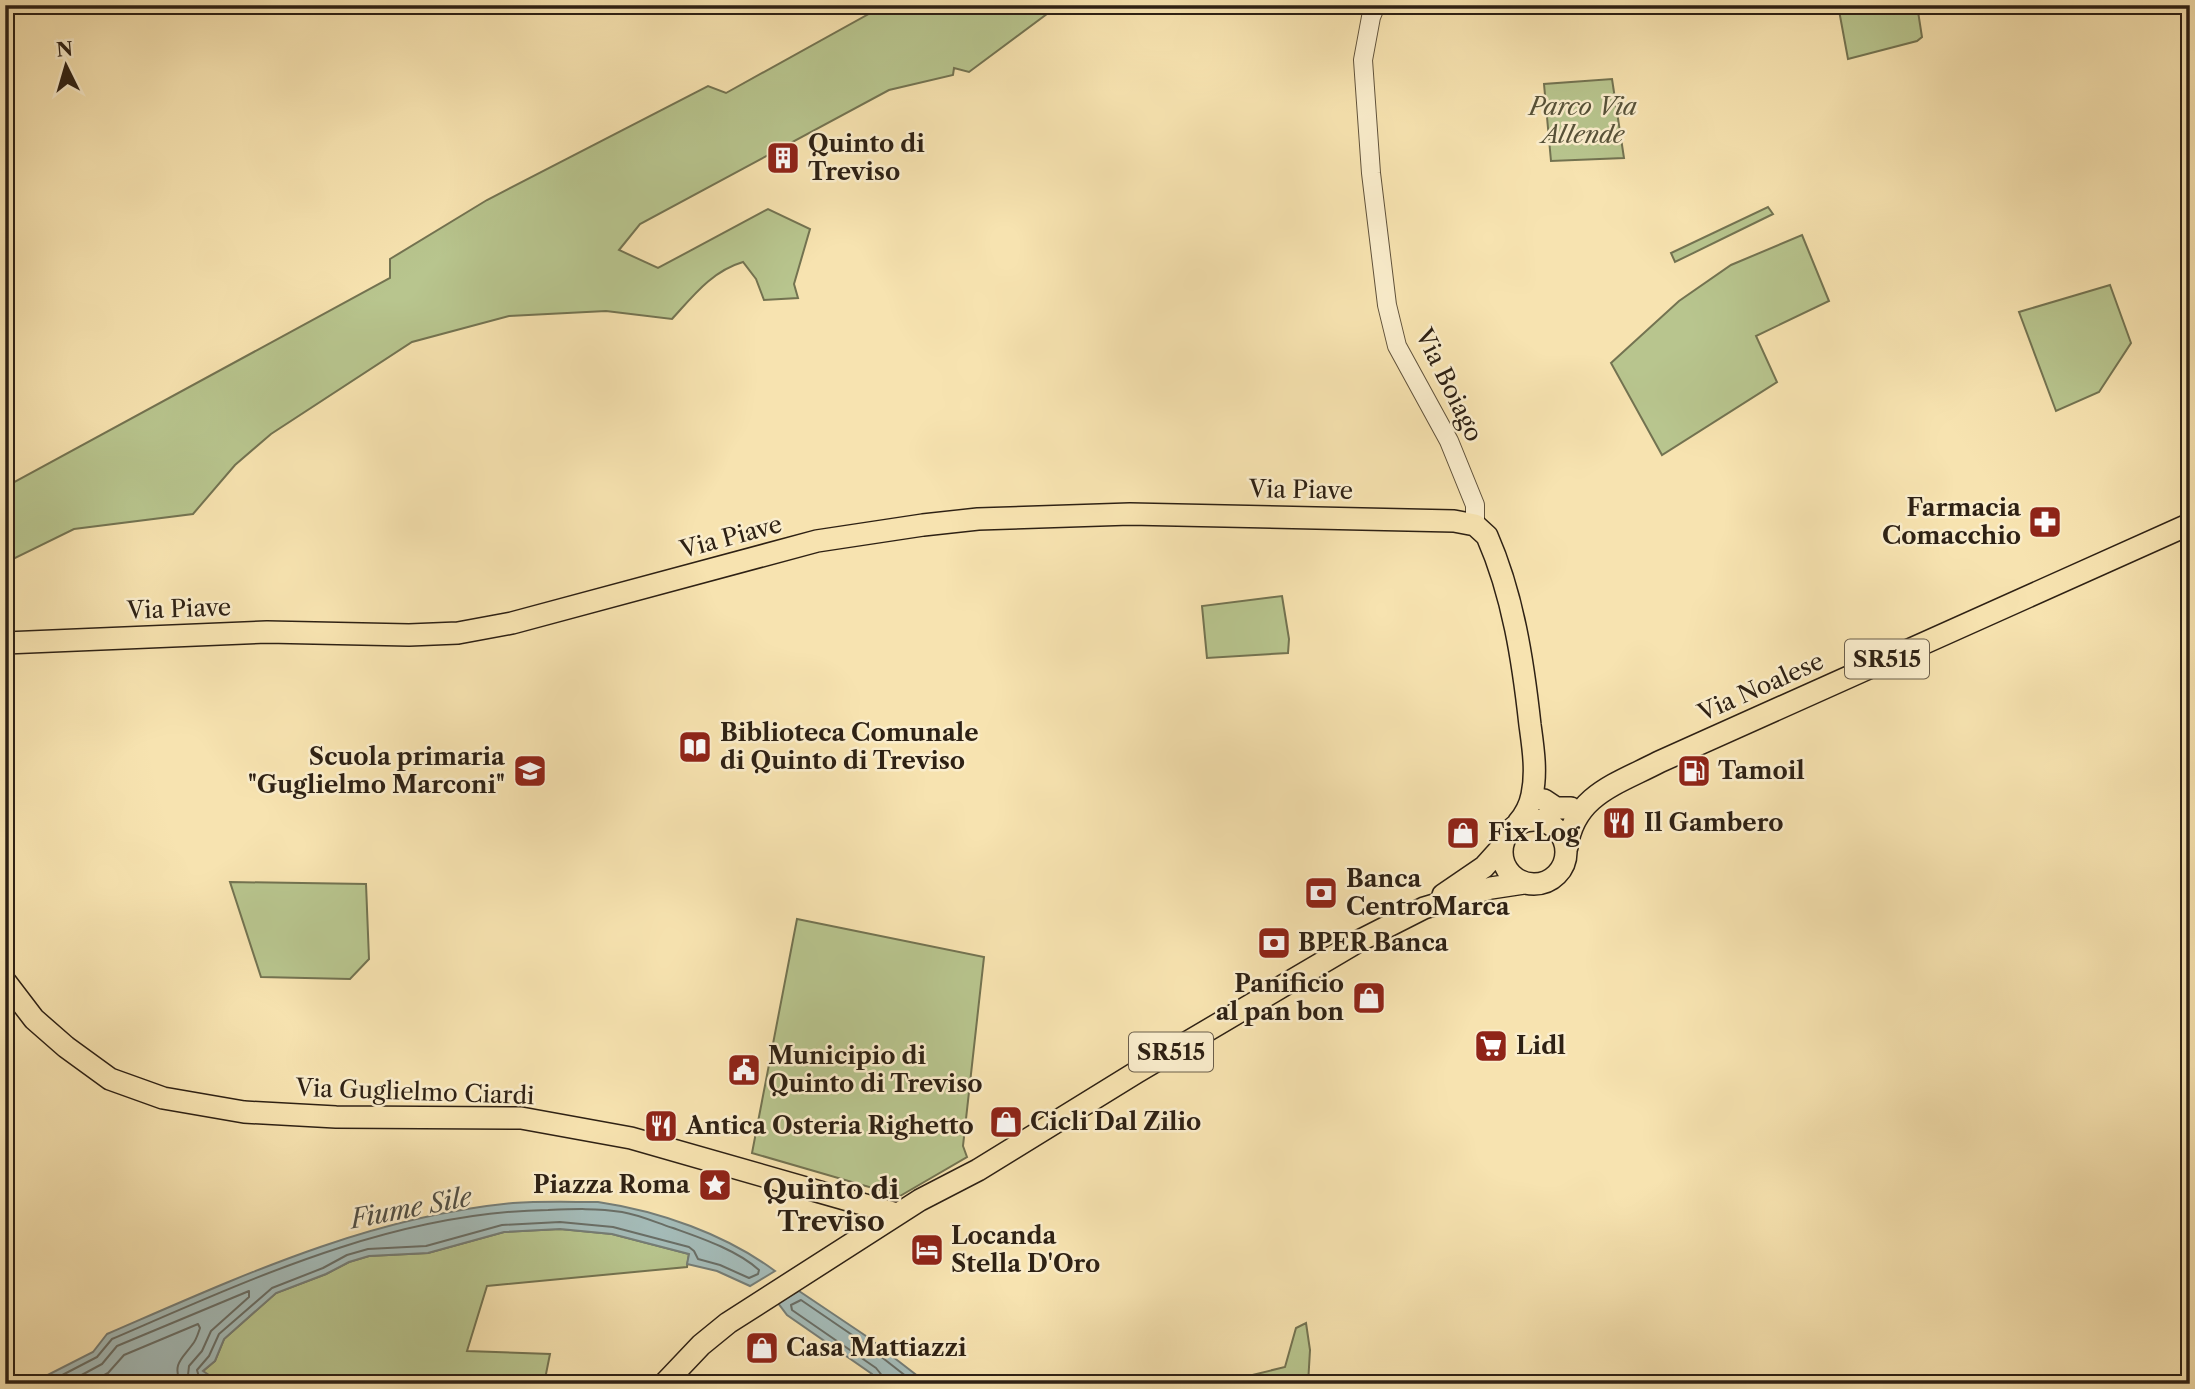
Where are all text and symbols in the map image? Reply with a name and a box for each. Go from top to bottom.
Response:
north arrow [32,32,102,102]
text: N [55,37,74,62]
park label: Parco Via Allende [1527,92,1637,149]
place label: Quinto di Treviso [808,129,925,186]
building icon: Quinto di Treviso [764,139,802,177]
street label: Via Boiago [1409,323,1489,446]
street label: Via Piave [1248,474,1353,505]
place label: Farmacia Comacchio [1882,493,2022,550]
pharmacy icon: Farmacia Comacchio [2026,503,2064,541]
street label: Via Piave [676,509,785,564]
street label: Via Piave [125,592,232,625]
road number: SR515 [1845,639,1929,678]
street label: Via Noalese [1693,646,1828,728]
place label: Biblioteca Comunale di Quinto di Treviso [720,718,979,775]
library icon: Biblioteca Comunale di Quinto di Treviso [676,728,714,766]
place label: Scuola primaria "Guglielmo Marconi" [248,742,506,799]
school or university icon: Scuola primaria "Guglielmo Marconi" [511,752,549,790]
fuel station icon: Tamoil [1675,752,1713,790]
place label: Tamoil [1718,756,1805,785]
restaurant icon: Il Gambero [1600,804,1638,842]
place label: Il Gambero [1644,808,1783,837]
shop icon: Fix Log [1444,814,1482,852]
place label: Fix Log [1488,818,1581,847]
place label: Banca CentroMarca [1346,864,1511,921]
bank icon: Banca CentroMarca [1302,874,1340,912]
bank icon: BPER Banca [1255,924,1293,962]
place label: BPER Banca [1298,928,1450,957]
place label: Panificio al pan bon [1216,969,1345,1026]
shop icon: Panificio al pan bon [1350,979,1388,1017]
supermarket icon: Lidl [1472,1027,1510,1065]
place label: Lidl [1516,1031,1566,1060]
road number: SR515 [1129,1032,1213,1072]
place label: Municipio di Quinto di Treviso [768,1041,983,1098]
public building icon: Municipio di Quinto di Treviso [725,1051,763,1089]
street label: Via Guglielmo Ciardi [294,1073,535,1110]
shop icon: Cicli Dal Zilio [987,1103,1025,1141]
restaurant icon: Antica Osteria Righetto [642,1107,680,1145]
place label: Cicli Dal Zilio [1030,1107,1201,1136]
place label: Antica Osteria Righetto [685,1111,974,1140]
place icon: Piazza Roma [696,1166,734,1204]
place label: Piazza Roma [533,1170,691,1199]
district label: Quinto di Treviso [763,1172,899,1238]
water label: Fiume Sile [346,1180,476,1236]
place label: Locanda Stella D'Oro [951,1221,1100,1278]
hotel icon: Locanda Stella D'Oro [908,1231,946,1269]
shop icon: Casa Mattiazzi [743,1329,781,1367]
place label: Casa Mattiazzi [786,1333,967,1362]

